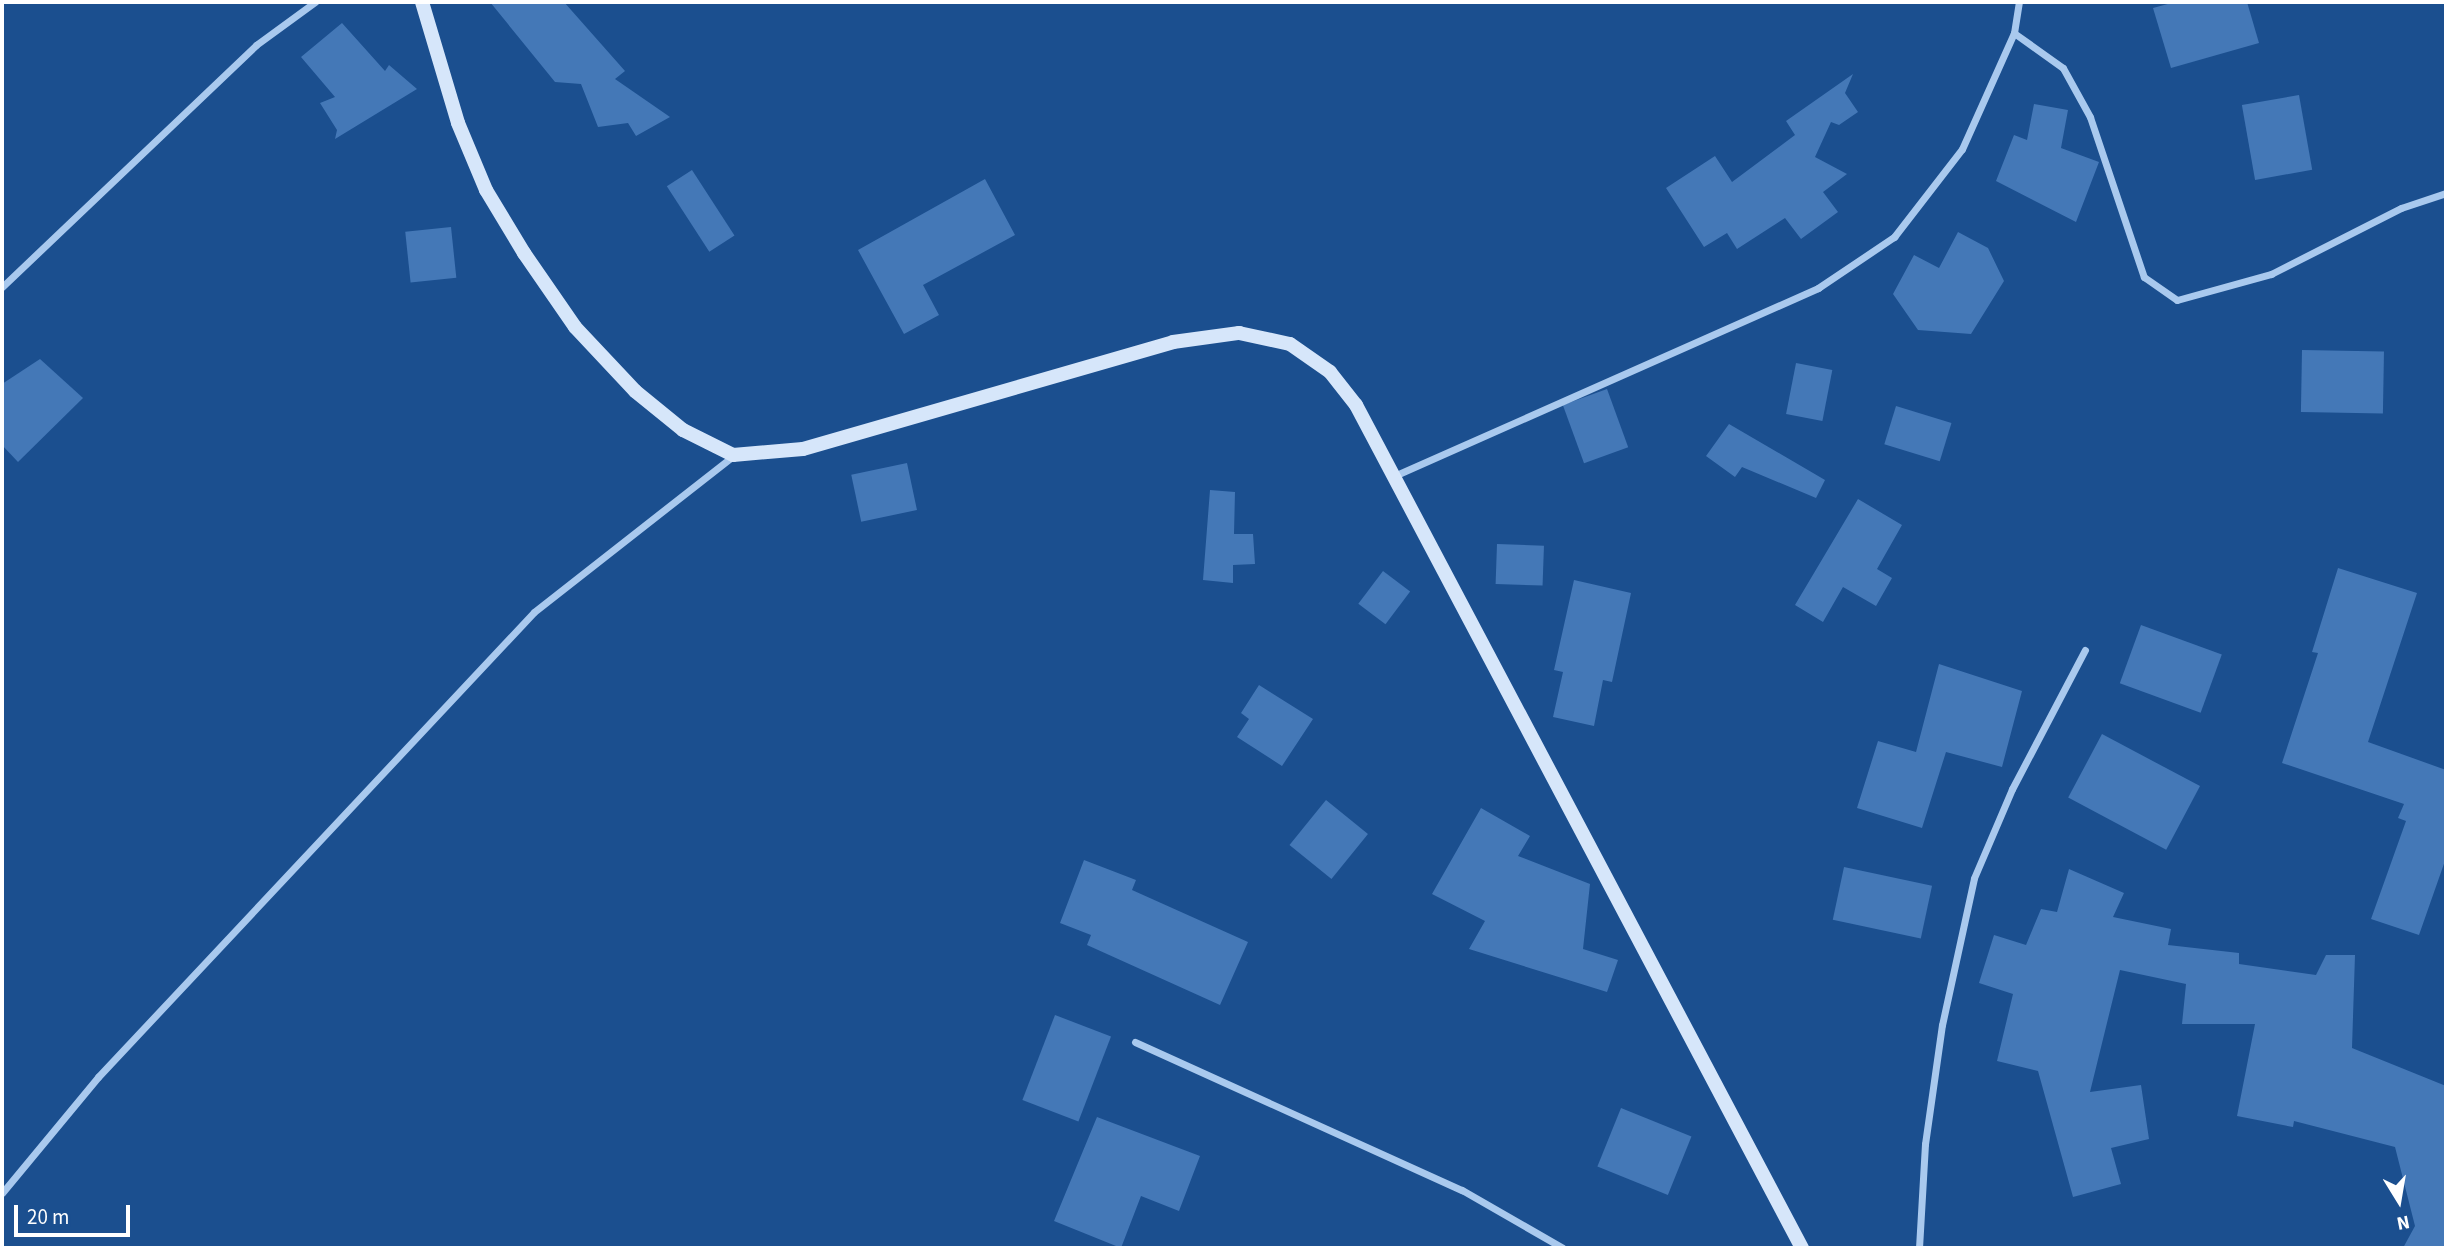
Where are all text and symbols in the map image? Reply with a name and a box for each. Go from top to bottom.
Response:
north arrow [2364,1166,2434,1236]
scale bar [18,1190,133,1234]
text: 20 m [27,1202,69,1232]
text: N [2394,1208,2412,1237]

